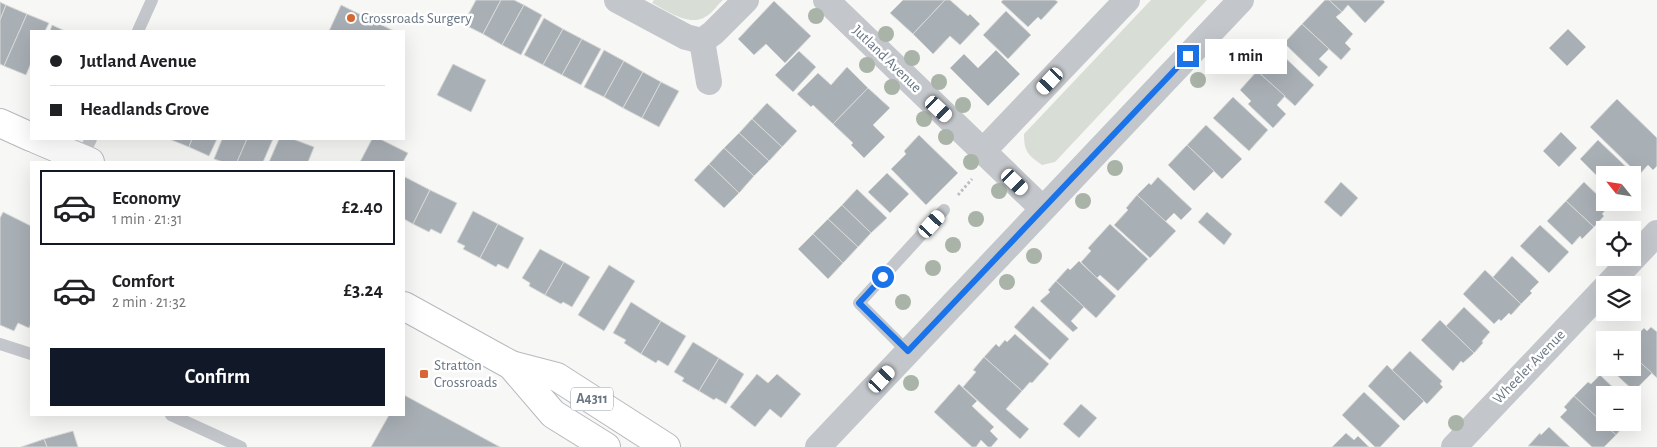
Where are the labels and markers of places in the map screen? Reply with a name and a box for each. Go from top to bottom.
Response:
place label: Crossroads Surgery [361,11,472,26]
marker: Crossroads Surgery [345,12,357,24]
place label: Stratton Crossroads [434,358,497,390]
marker: Stratton Crossroads [418,368,430,380]

